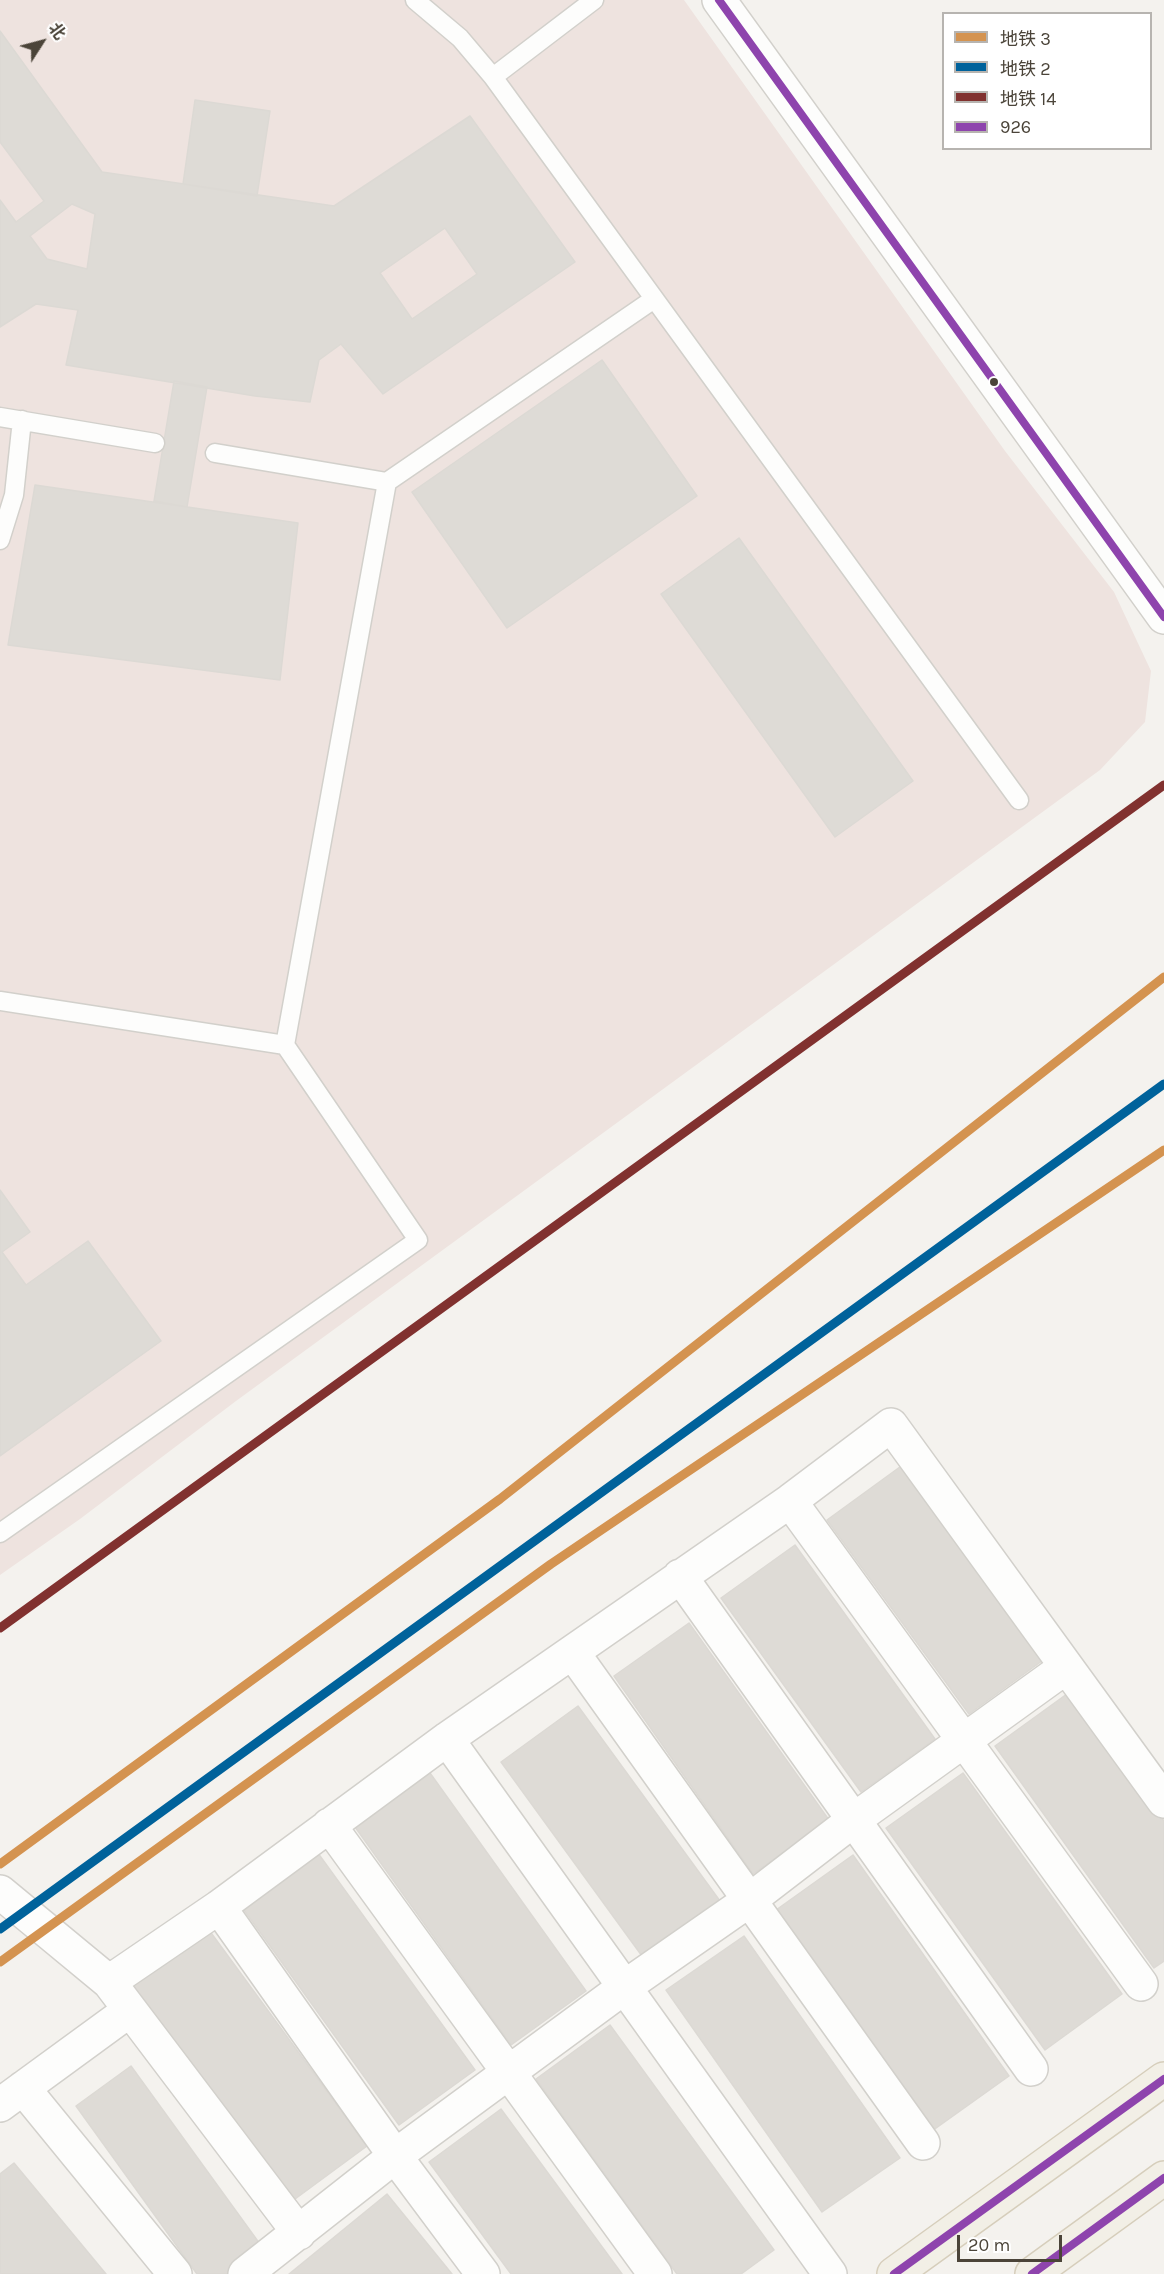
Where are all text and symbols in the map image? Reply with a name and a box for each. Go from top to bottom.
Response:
north arrow [12,12,72,72]
legend [942,12,1152,150]
text: 北 [45,19,69,43]
text: 地铁 3 [1000,28,1051,50]
text: 地铁 2 [1000,58,1051,80]
text: 地铁 14 [1000,88,1056,110]
text: 926 [1000,116,1031,138]
unlabelled marker [988,376,1000,388]
scale bar [960,2223,1065,2261]
text: 20 m [968,2234,1010,2256]

